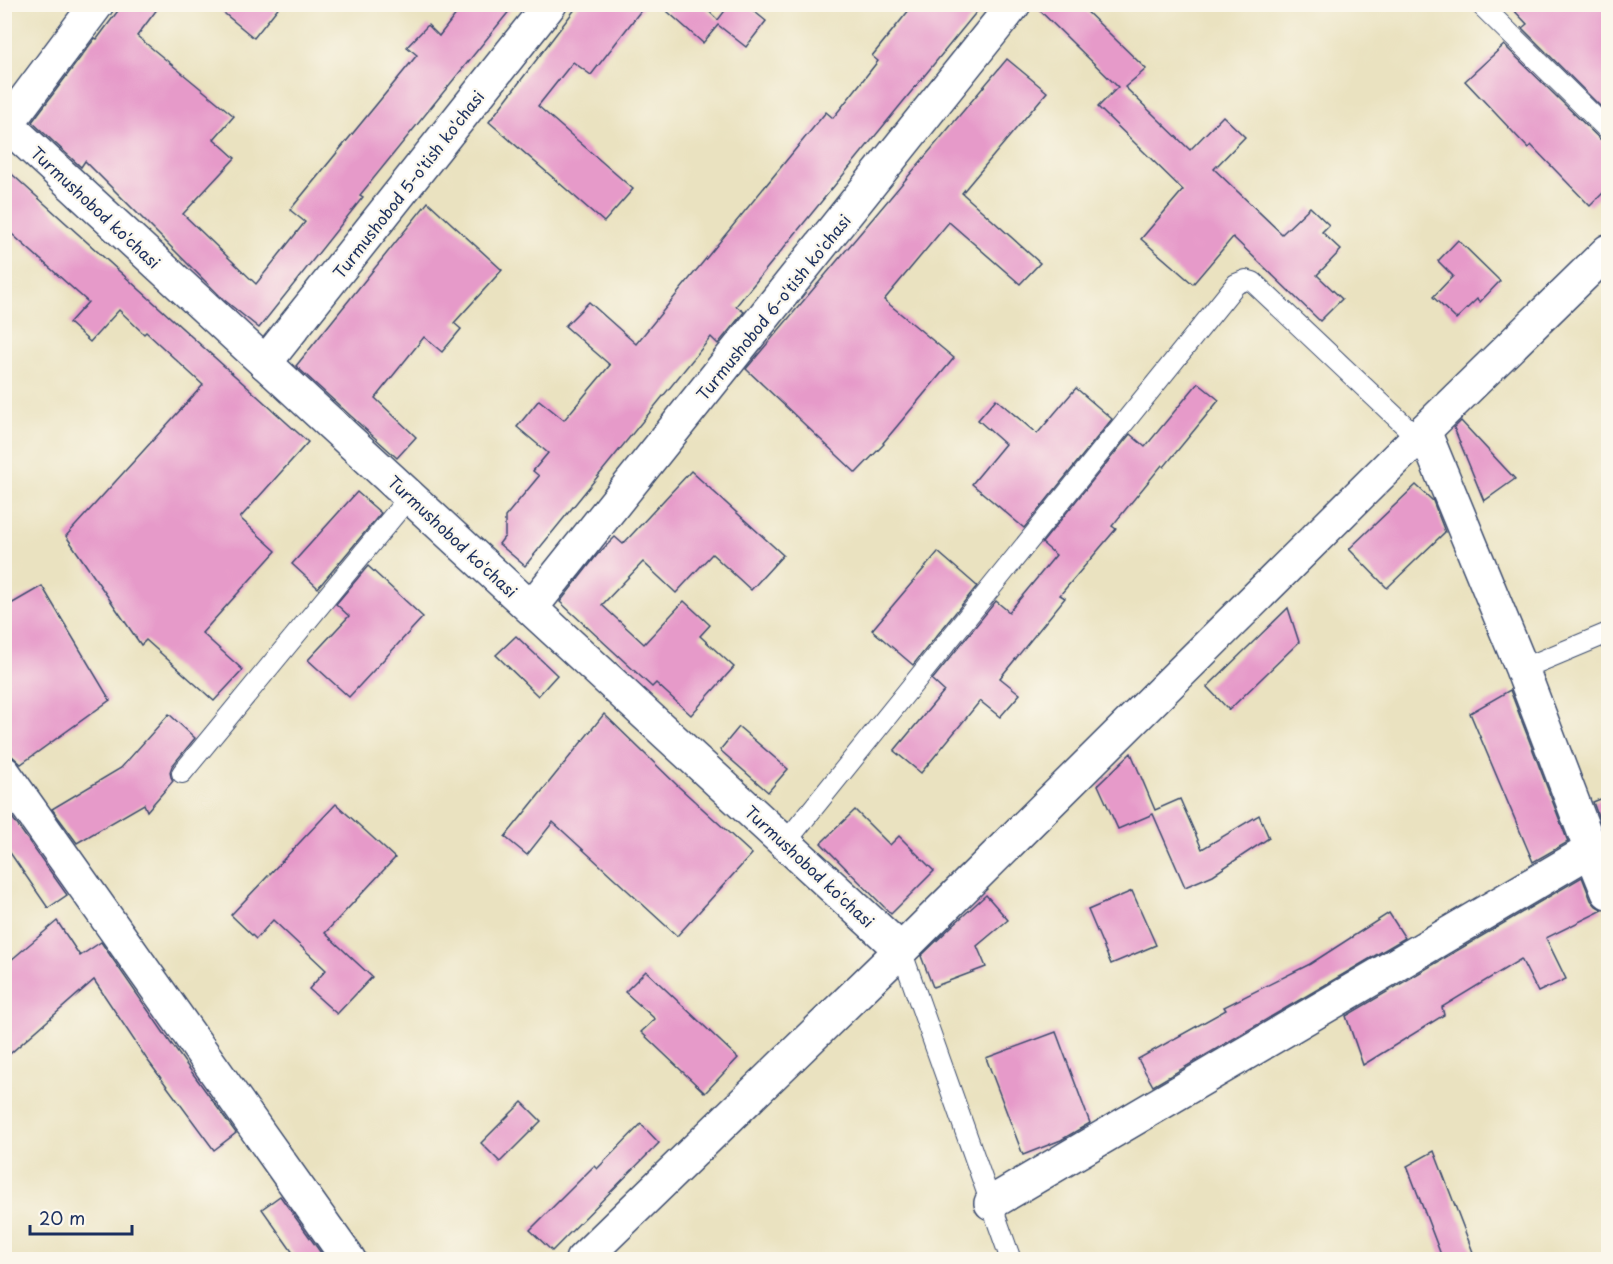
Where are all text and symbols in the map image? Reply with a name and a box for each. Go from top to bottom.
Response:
street label: Turmushobod 5-o'tish ko'chasi [327,85,489,283]
street label: Turmushobod ko'chasi [26,140,166,274]
street label: Turmushobod 6-o'tish ko'chasi [690,209,856,405]
street label: Turmushobod ko'chasi [383,469,523,603]
street label: Turmushobod ko'chasi [740,799,880,933]
scale bar [30,1198,132,1236]
text: 20 m [39,1204,85,1231]

